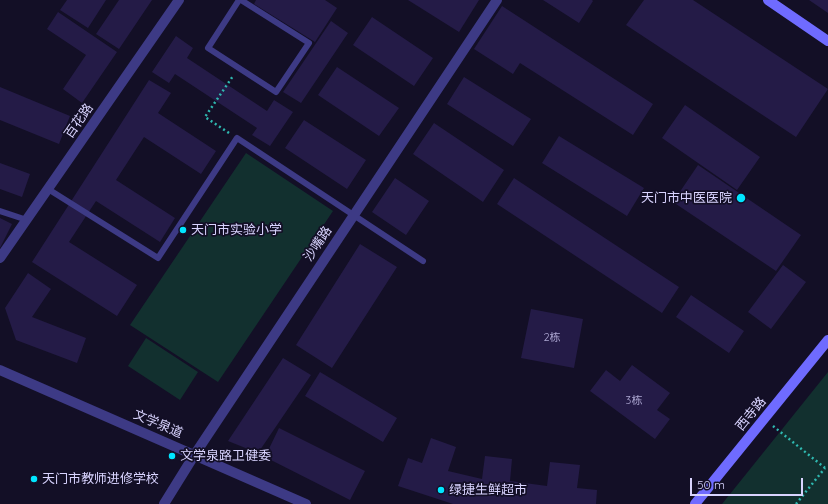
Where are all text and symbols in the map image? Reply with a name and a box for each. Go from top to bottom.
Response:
street label: 百花路 [61,101,97,141]
place label: 天门市中医医院 [641,190,732,206]
marker: 天门市中医医院 [735,192,747,204]
place label: 天门市实验小学 [191,222,282,238]
street label: 沙嘴路 [301,223,335,265]
marker: 天门市实验小学 [178,225,188,235]
house number: 2栋 [543,331,561,345]
house number: 3栋 [626,394,642,408]
street label: 西寺路 [733,394,769,434]
street label: 文学泉道 [131,407,185,441]
place label: 文学泉路卫健委 [180,448,271,464]
marker: 文学泉路卫健委 [167,451,177,461]
scale bar [692,470,805,496]
place label: 天门市教师进修学校 [42,471,159,487]
marker: 天门市教师进修学校 [29,474,39,484]
text: 50 m [697,477,725,492]
place label: 绿捷生鲜超市 [449,482,527,498]
marker: 绿捷生鲜超市 [436,485,446,495]

